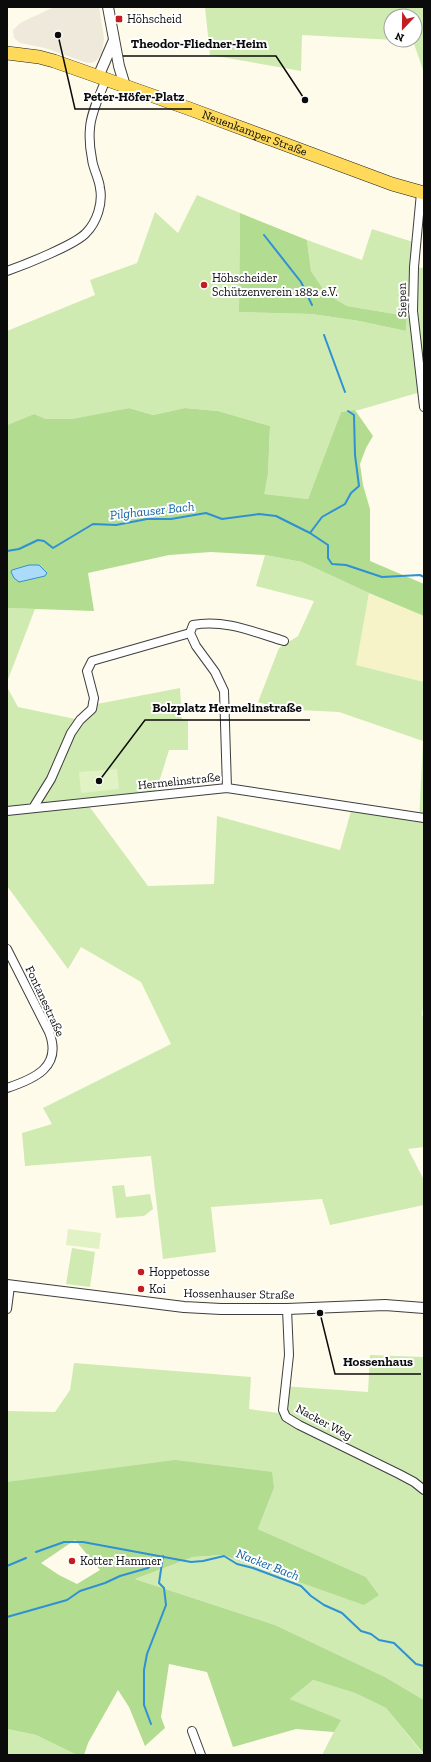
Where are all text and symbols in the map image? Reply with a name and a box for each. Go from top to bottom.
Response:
north arrow [383,8,423,48]
place label: Höhscheid [127,12,182,26]
marker: Höhscheid [114,14,124,24]
text: N [393,29,406,44]
callout: Theodor-Fliedner-Heim [123,31,276,56]
text: Theodor-Fliedner-Heim [131,36,268,51]
callout: Peter-Höfer-Platz [75,84,192,109]
text: Peter-Höfer-Platz [83,89,185,104]
street label: Neuenkamper Straße [200,107,309,159]
place label: Höhscheider Schützenverein 1882 e.V. [212,271,338,299]
marker: Höhscheider Schützenverein 1882 e.V. [199,280,209,290]
street label: Siepen [395,283,409,317]
water label: Pilghauser Bach [109,499,196,522]
callout: Bolzplatz Hermelinstraße [145,695,310,720]
text: Bolzplatz Hermelinstraße [152,700,302,715]
street label: Hermelinstraße [137,770,221,792]
street label: Fontanestraße [23,963,68,1039]
place label: Hoppetosse [149,1265,210,1279]
marker: Hoppetosse [136,1267,146,1277]
place label: Koi [149,1282,167,1296]
marker: Koi [136,1284,146,1294]
street label: Hossenhauser Straße [183,1286,295,1302]
callout: Hossenhaus [335,1349,421,1374]
text: Hossenhaus [343,1354,413,1369]
street label: Nacker Weg [294,1401,355,1443]
water label: Nacker Bach [234,1546,302,1584]
place label: Kotter Hammer [80,1554,162,1568]
marker: Kotter Hammer [67,1556,77,1566]

